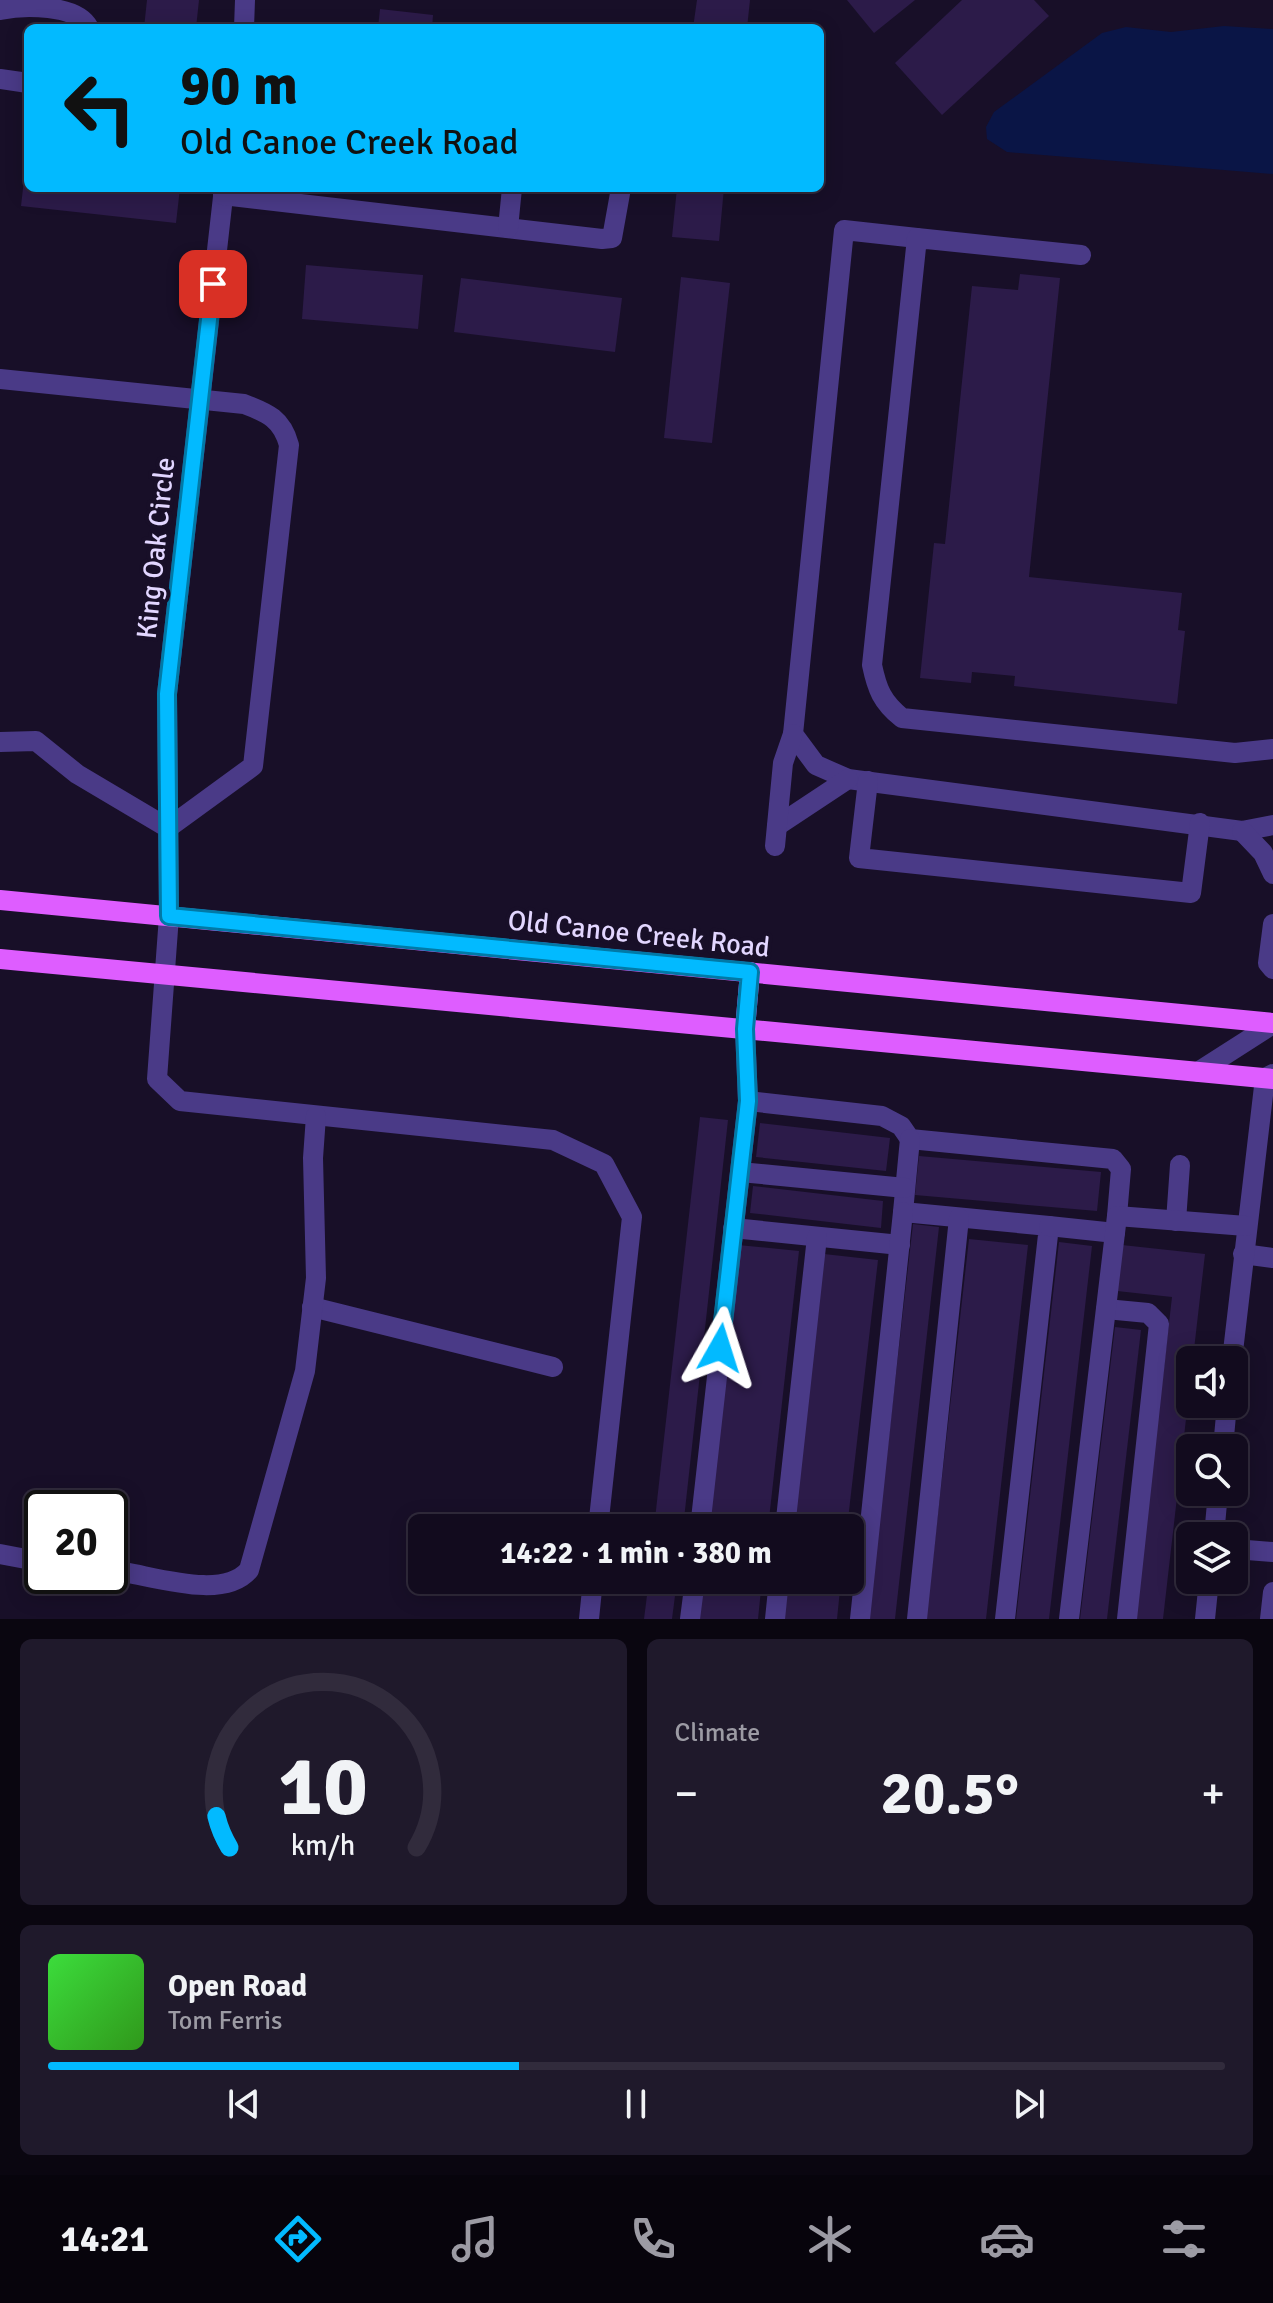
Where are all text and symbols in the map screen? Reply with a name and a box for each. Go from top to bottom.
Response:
text: 90 m [180,51,298,120]
icon: left [48,56,152,160]
text: Old Canoe Creek Road [180,120,519,165]
pin [179,250,247,318]
icon: arrive [191,262,235,306]
street label: King Oak Circle [130,456,182,641]
street label: Old Canoe Creek Road [506,903,772,965]
position arrow [678,1306,762,1390]
map controls [1176,1346,1248,1594]
button: sound [1176,1346,1248,1418]
button: search [1176,1434,1248,1506]
speed limit sign: 20 [24,1490,128,1594]
button: layers [1176,1522,1248,1594]
text: 14:22 · 1 min · 380 m [500,1535,772,1572]
text: Climate [675,1717,760,1749]
text: 10 [278,1736,368,1838]
text: 20.5° [881,1757,1019,1831]
text: − [675,1767,698,1821]
text: + [1201,1767,1225,1821]
text: km/h [291,1828,356,1863]
text: Open Road [168,1968,307,2005]
text: Tom Ferris [168,2005,282,2037]
icon: previous [222,2082,266,2126]
icon: pause [614,2082,658,2126]
icon: next [1007,2082,1051,2126]
icon: directions [270,2211,326,2267]
icon: music [447,2211,503,2267]
icon: phone [625,2211,681,2267]
icon: climate [802,2211,858,2267]
icon: car [979,2211,1035,2267]
icon: filters [1156,2211,1212,2267]
text: 14:21 [61,2217,149,2262]

